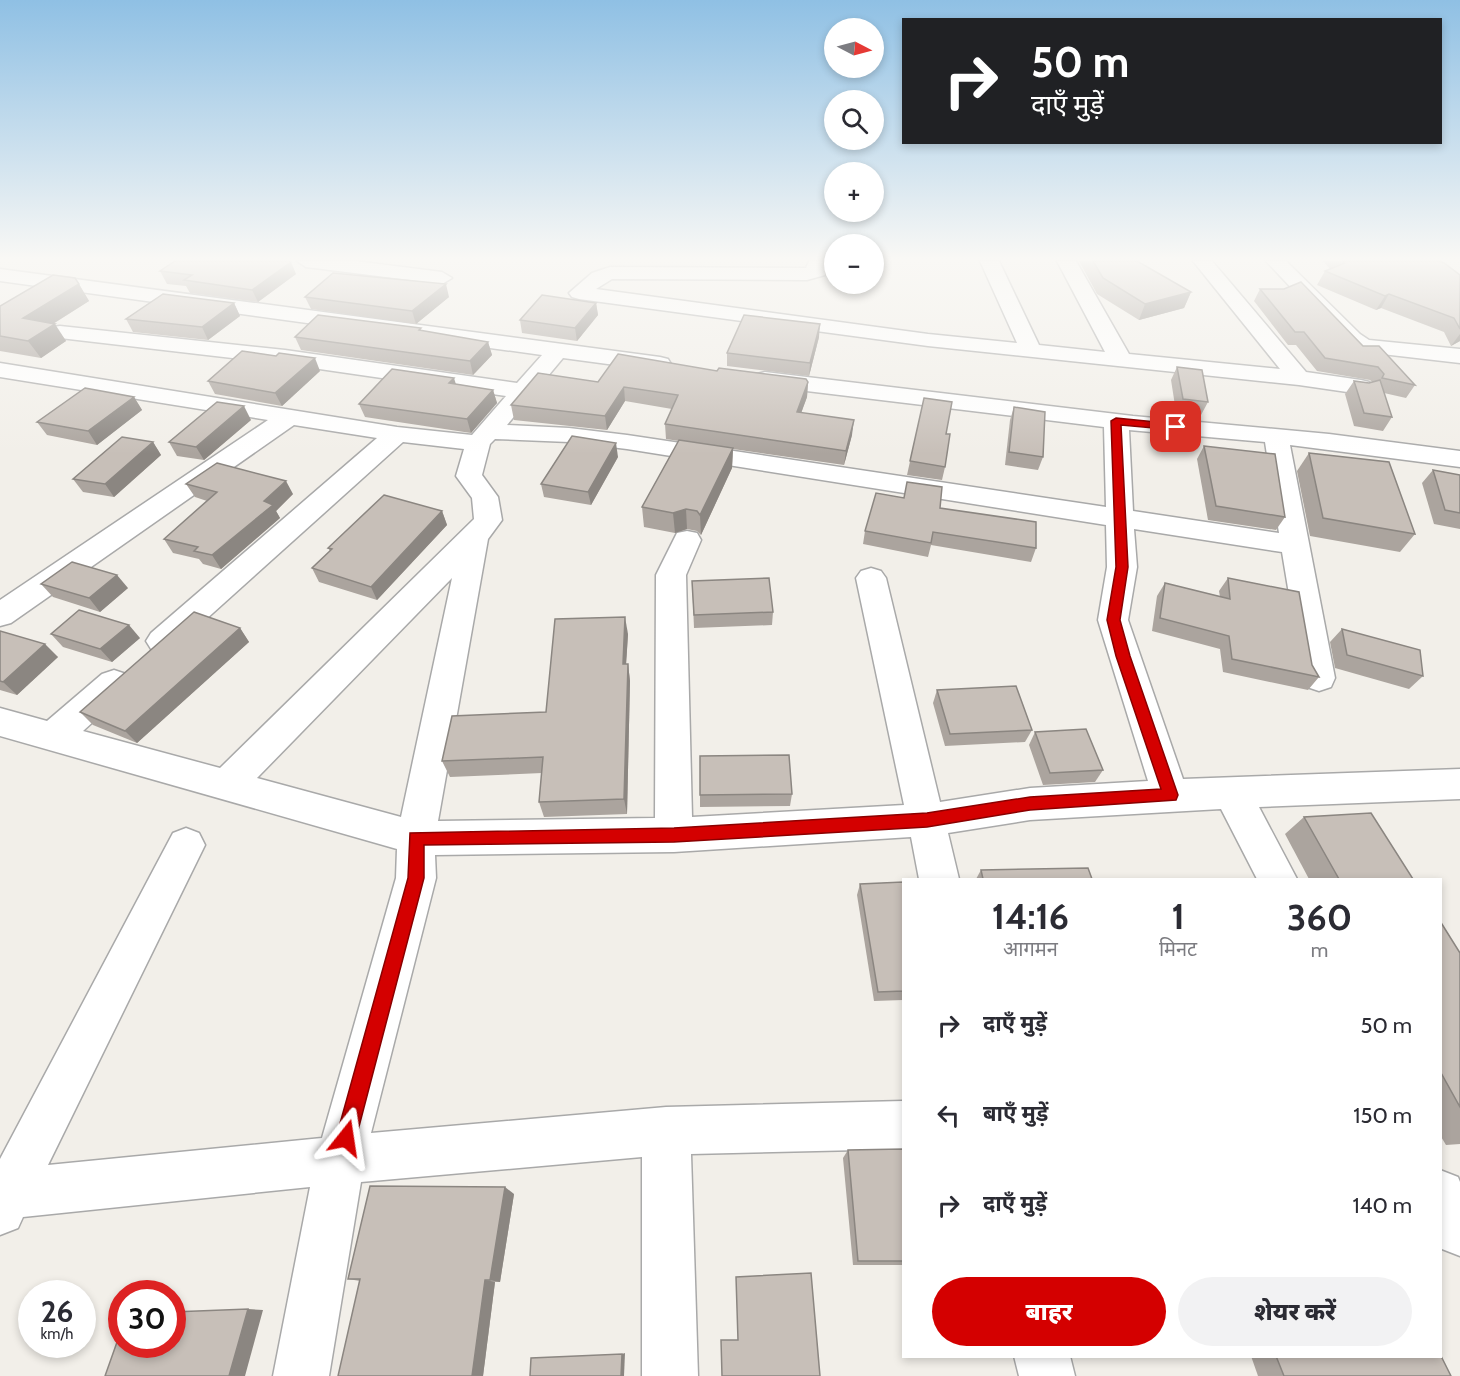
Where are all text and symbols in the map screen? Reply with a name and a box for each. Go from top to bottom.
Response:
north arrow [824,18,884,78]
map controls [824,18,884,294]
text: 50 m [1031,36,1129,88]
icon: right [932,42,1010,120]
text: दाएँ मुड़ें [1031,88,1104,121]
button: search [824,90,884,150]
button: + [824,162,884,222]
button: − [824,234,884,294]
pin [1150,401,1201,452]
icon: arrive [1159,410,1192,443]
text: 14:16 [992,894,1069,938]
text: 1 [1171,894,1185,938]
text: 360 [1287,895,1352,939]
text: आगमन [1003,937,1058,961]
text: मिनट [1159,937,1197,961]
text: m [1311,938,1328,962]
icon: right [932,1009,965,1042]
text: दाएँ मुड़ें [983,1010,1047,1037]
text: 50 m [1360,1012,1412,1039]
icon: left [932,1099,965,1132]
text: बाएँ मुड़ें [983,1100,1048,1127]
text: 150 m [1353,1102,1412,1129]
position arrow [314,1106,378,1170]
icon: right [932,1189,965,1222]
text: दाएँ मुड़ें [983,1190,1047,1217]
text: 140 m [1353,1192,1412,1219]
button: बाहर [932,1277,1166,1346]
button: शेयर करें [1178,1277,1412,1346]
speed limit sign: 30 [108,1280,186,1358]
text: 26 [41,1293,73,1330]
text: km/h [41,1325,73,1343]

